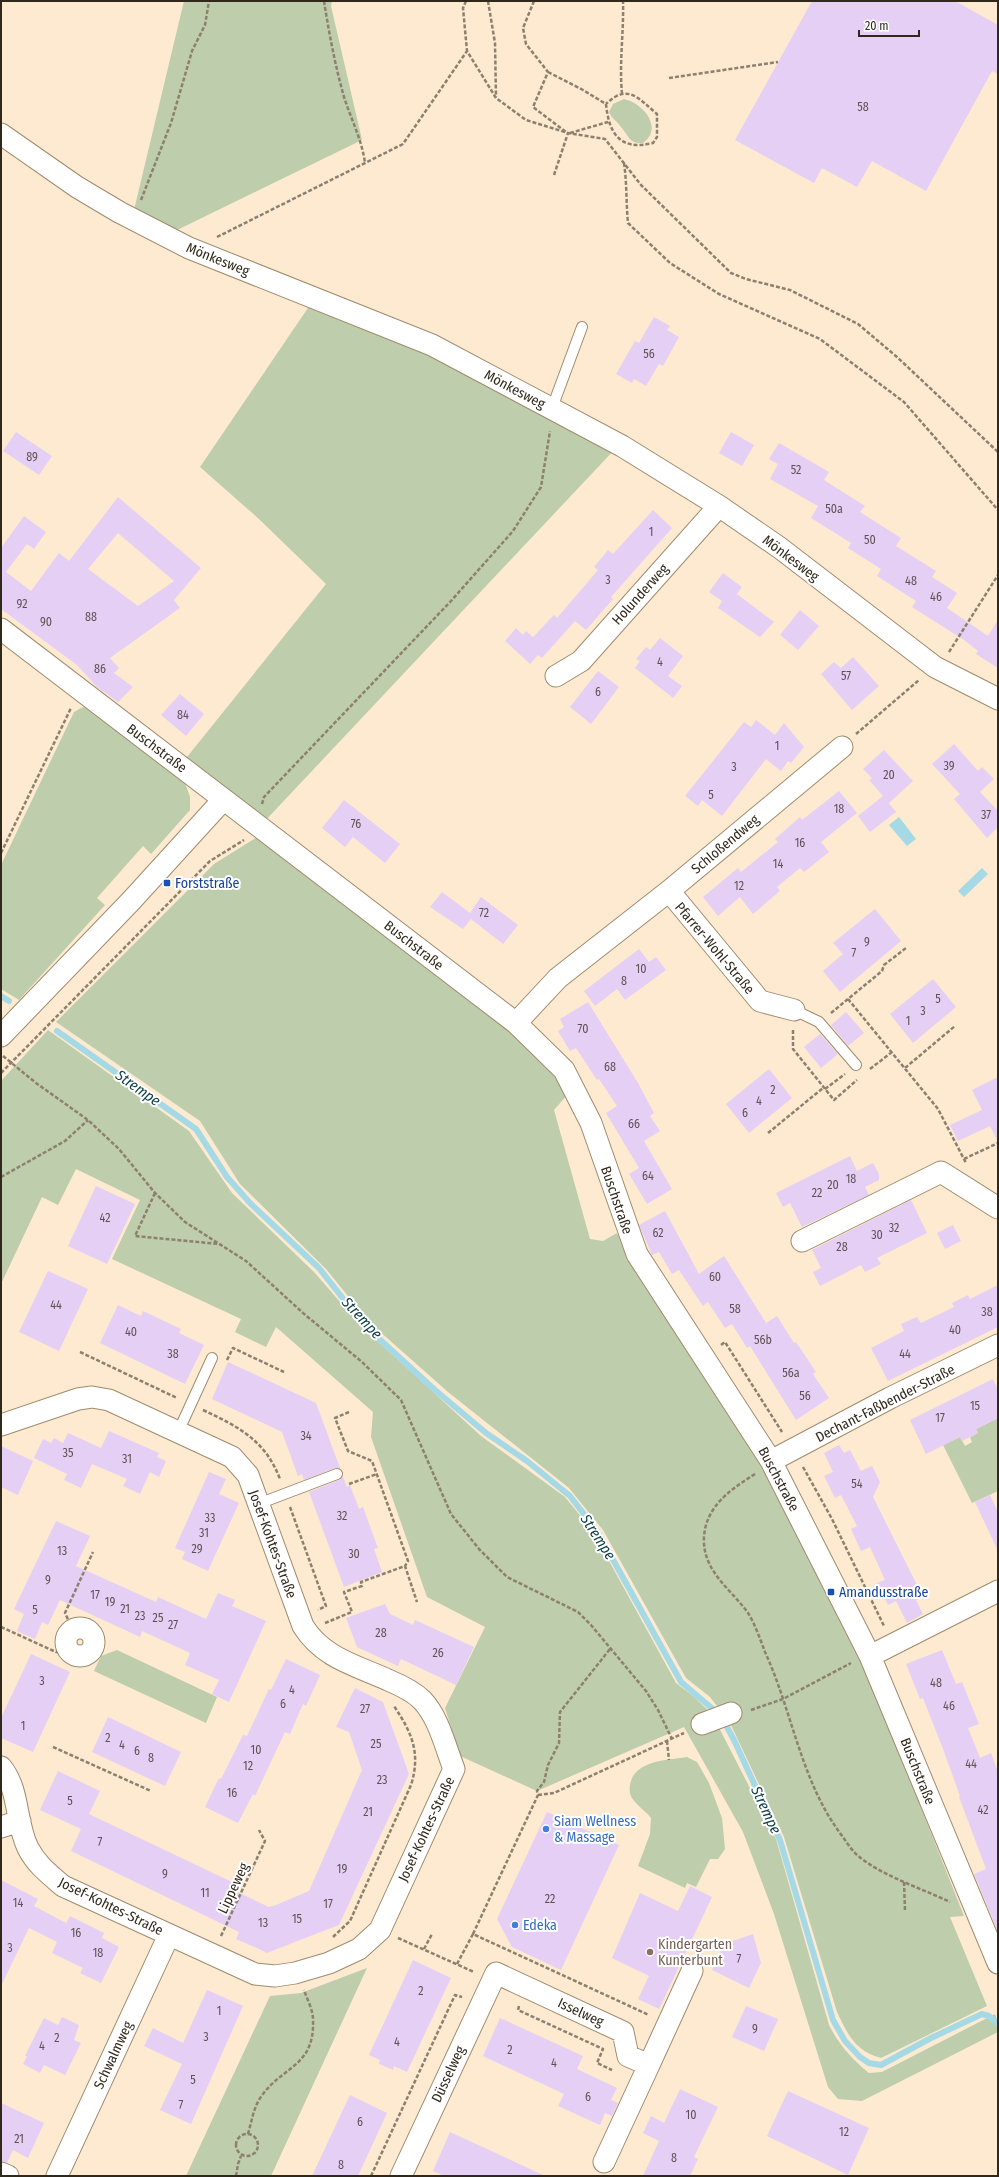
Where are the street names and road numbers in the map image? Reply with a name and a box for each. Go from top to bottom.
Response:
street label: Mönkesweg [184,239,252,280]
street label: Mönkesweg [481,366,549,413]
street label: Mönkesweg [759,532,823,585]
street label: Holunderweg [609,560,672,628]
street label: Buschstraße [123,720,190,776]
street label: Schloßendweg [688,811,763,878]
street label: Pfarrer-Wohl-Straße [671,899,758,998]
street label: Buschstraße [381,917,447,974]
street label: Buschstraße [597,1164,636,1236]
street label: Dechant-Faßbender-Straße [813,1361,958,1446]
street label: Buschstraße [754,1444,803,1514]
street label: Josef-Kohtes-Straße [245,1488,300,1601]
street label: Buschstraße [896,1735,939,1807]
street label: Josef-Kohtes-Straße [395,1774,458,1885]
street label: Lippeweg [214,1860,253,1916]
street label: Josef-Kohtes-Straße [56,1874,166,1939]
street label: Isselweg [555,1994,607,2031]
street label: Schwalmweg [90,2018,137,2092]
street label: Düsselweg [428,2043,469,2105]

